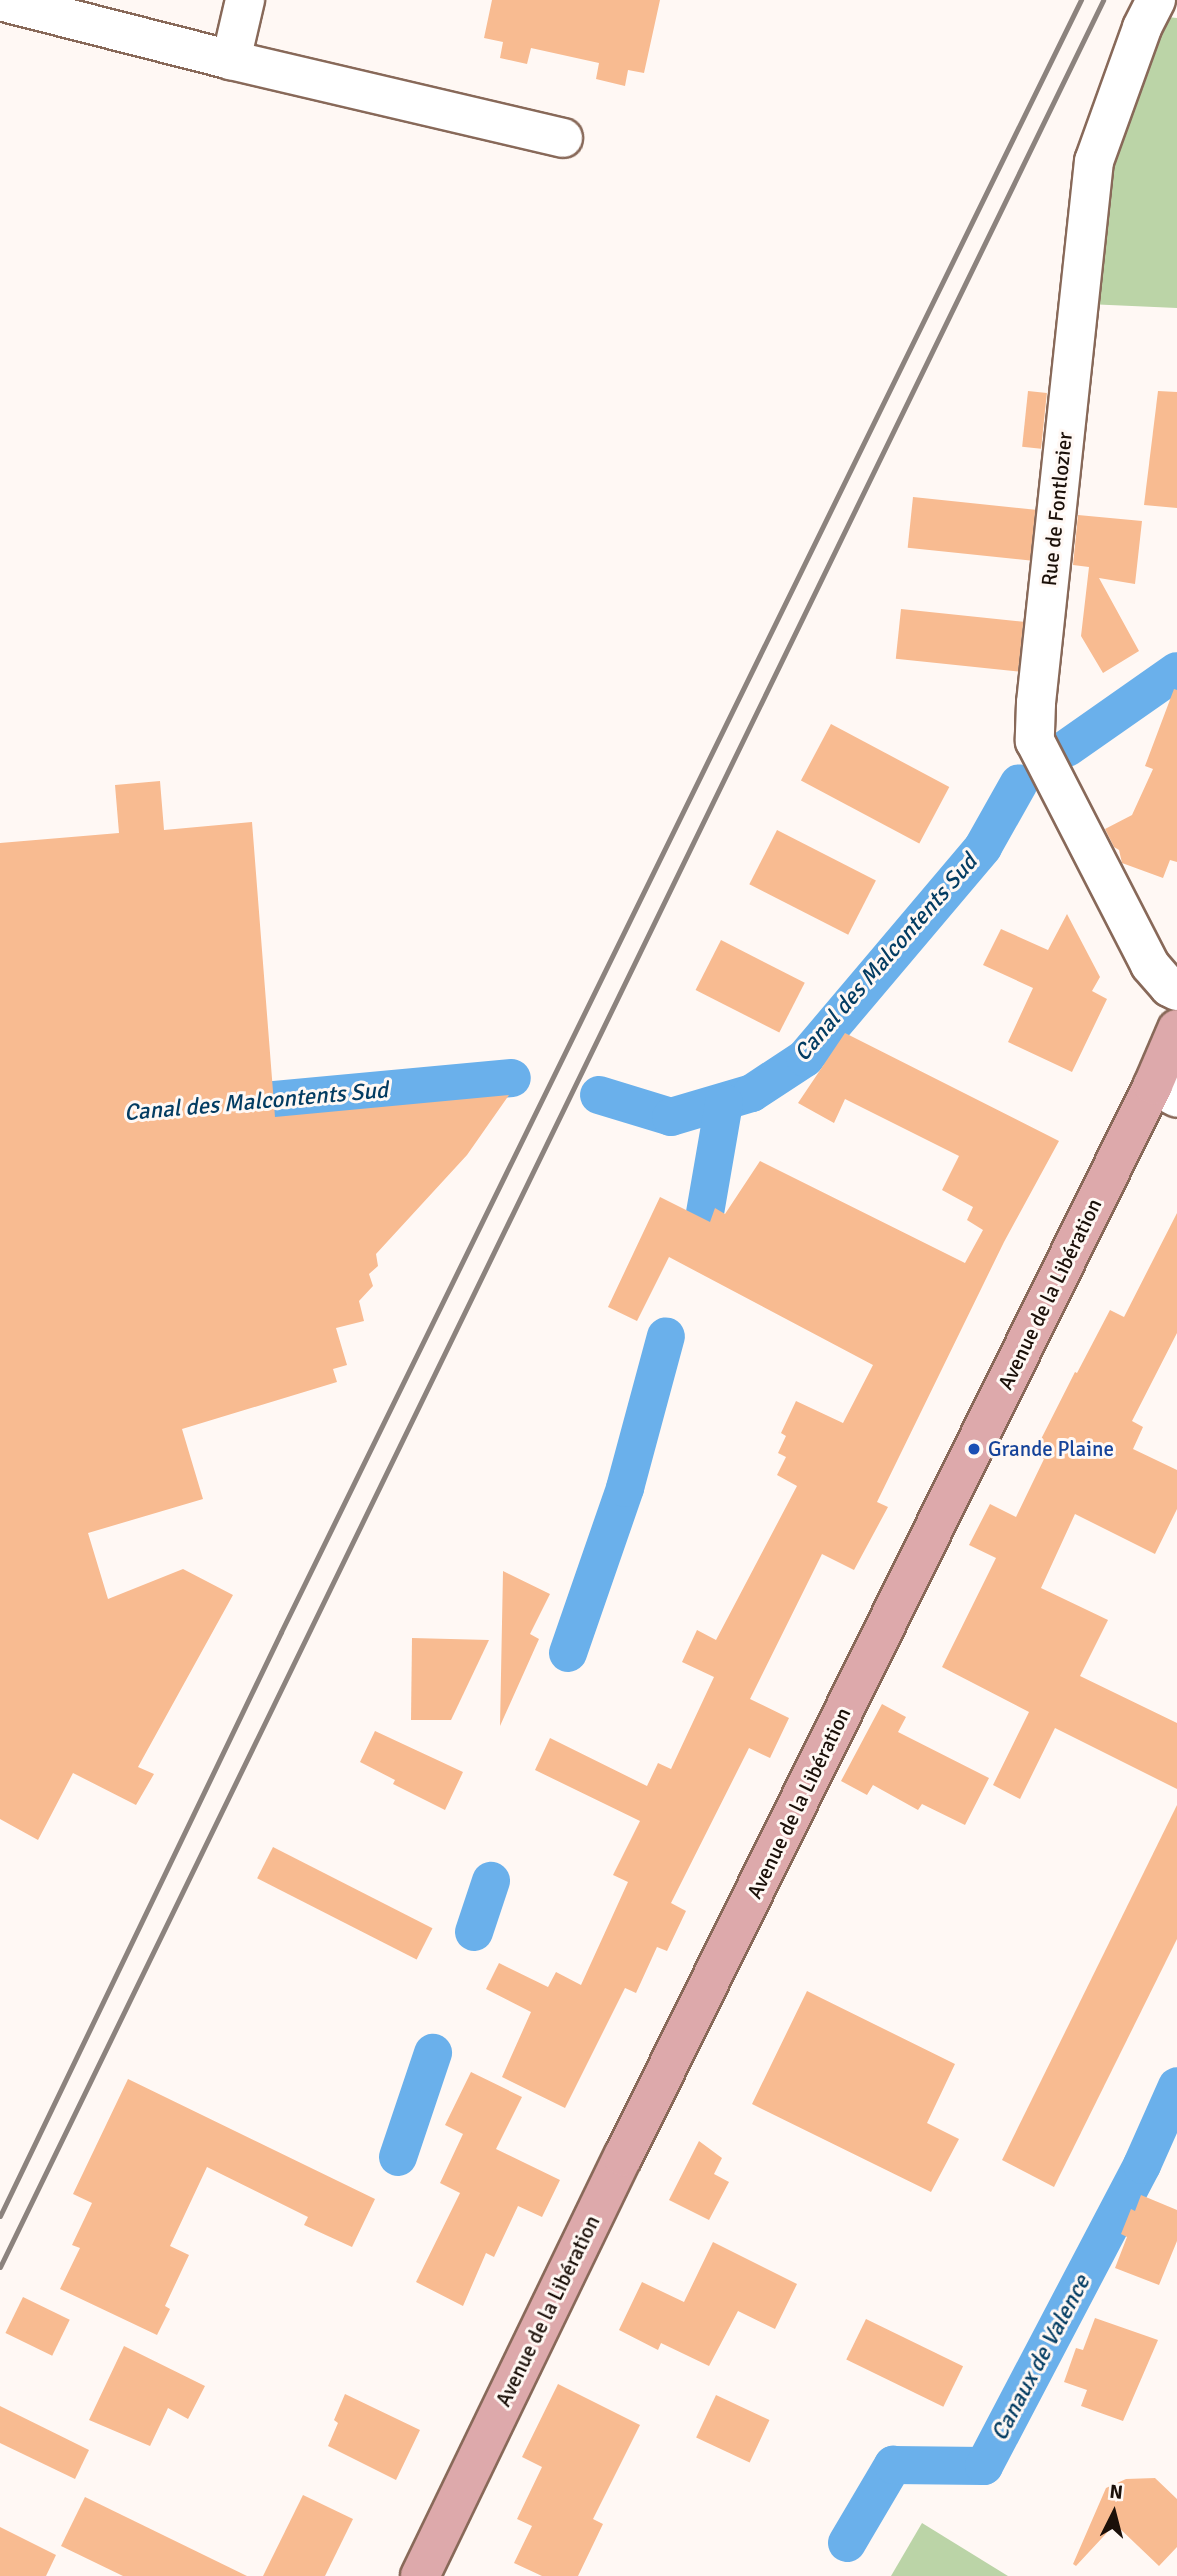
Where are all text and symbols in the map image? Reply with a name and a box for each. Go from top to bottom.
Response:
street label: Rue de Fontlozier [1036,431,1078,587]
water label: Canal des Malcontents Sud [789,849,983,1067]
water label: Canal des Malcontents Sud [123,1077,389,1127]
street label: Avenue de la Libération [993,1194,1107,1394]
place label: Grande Plaine [988,1436,1114,1462]
marker: Grande Plaine [966,1441,982,1457]
street label: Avenue de la Libération [742,1703,856,1903]
street label: Avenue de la Libération [491,2211,605,2411]
water label: Canaux de Valence [986,2271,1096,2445]
north arrow [1079,2478,1149,2548]
text: N [1108,2479,1124,2505]

